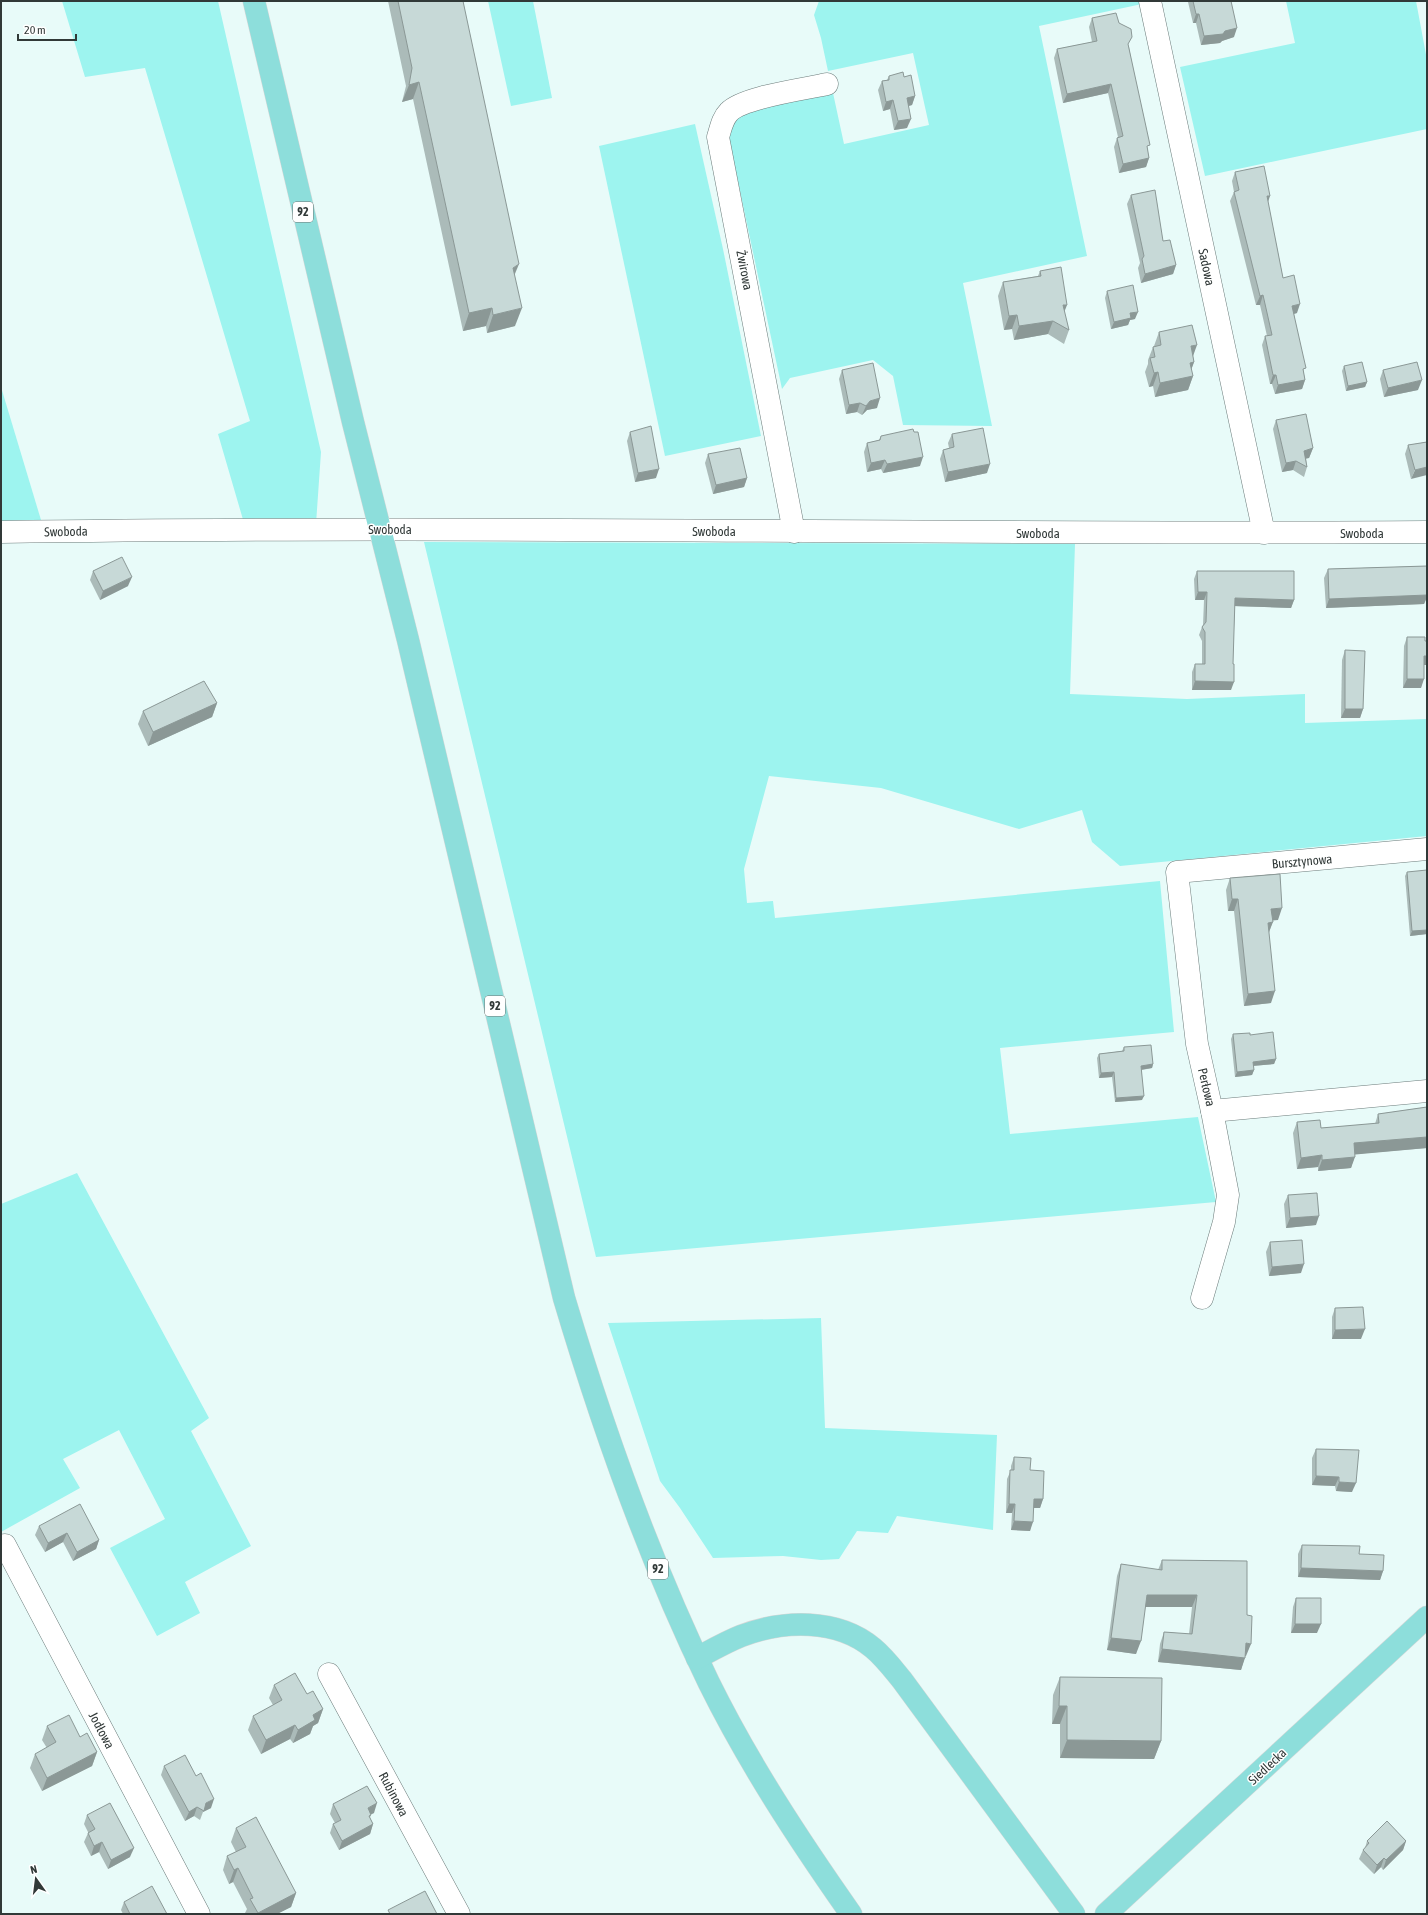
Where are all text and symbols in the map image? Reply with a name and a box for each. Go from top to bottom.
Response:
scale bar [18,16,76,42]
text: 20 m [24,23,46,37]
road number: 92 [293,202,313,222]
street label: Sadowa [1195,247,1218,287]
street label: Żwirowa [733,249,756,291]
street label: Swoboda [368,522,412,537]
street label: Swoboda [44,524,88,539]
street label: Swoboda [692,524,736,539]
street label: Swoboda [1016,526,1060,541]
street label: Swoboda [1340,526,1384,541]
street label: Bursztynowa [1271,851,1333,872]
road number: 92 [485,996,505,1016]
street label: Perłowa [1195,1066,1218,1108]
road number: 92 [648,1559,668,1579]
street label: Jodłowa [86,1709,117,1751]
street label: Siedlecka [1245,1745,1289,1788]
street label: Rubinowa [376,1770,411,1819]
north arrow [16,1859,56,1899]
text: N [29,1863,38,1876]

